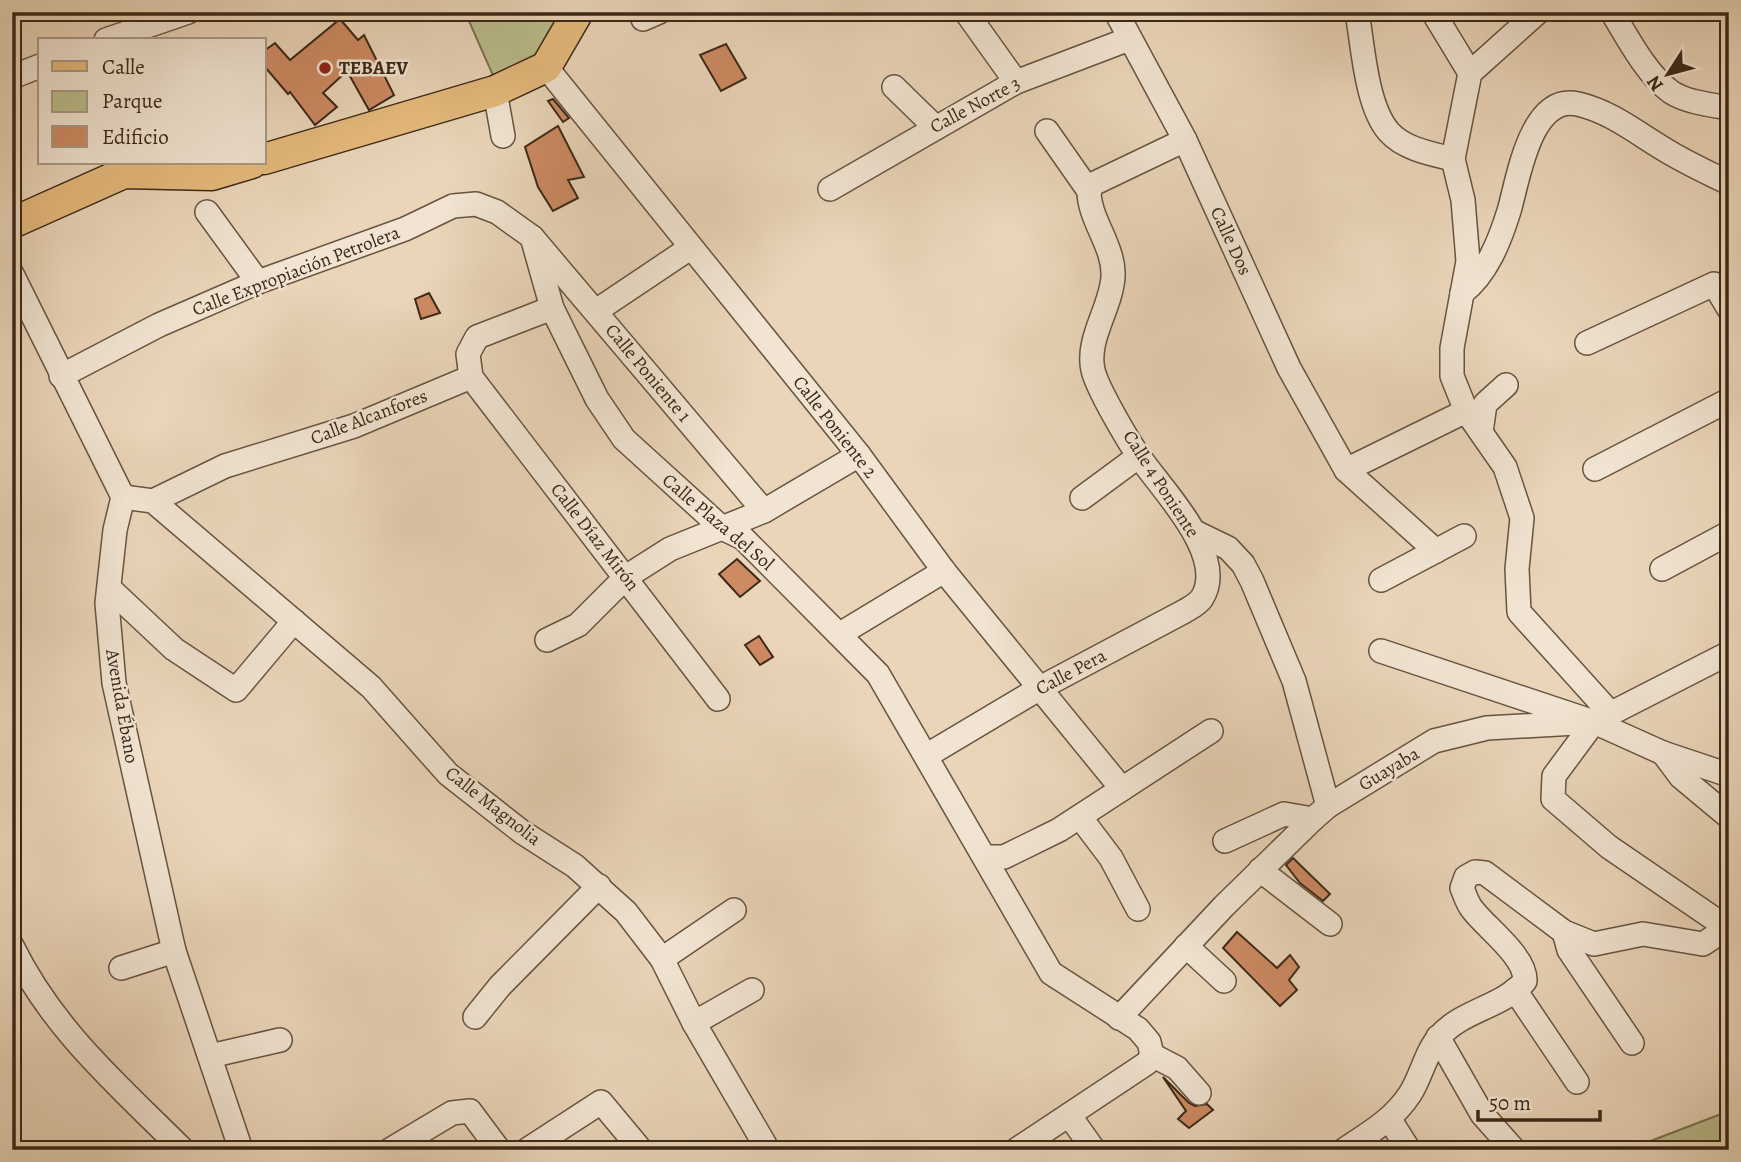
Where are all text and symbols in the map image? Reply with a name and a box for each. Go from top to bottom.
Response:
legend [38,38,266,164]
north arrow [1632,38,1702,108]
text: Calle [102,53,145,81]
place label: TEBAEV [339,55,408,81]
marker: TEBAEV [317,60,333,76]
street label: Calle Norte 3 [925,70,1025,140]
text: N [1640,70,1670,97]
text: Parque [102,87,162,115]
text: Edificio [102,123,169,151]
street label: Calle Dos [1204,203,1258,279]
street label: Calle Expropiación Petrolera [188,219,404,323]
street label: Calle Poniente 1 [599,318,697,428]
street label: Calle Poniente 2 [787,370,883,484]
street label: Calle Alcanfores [307,383,431,451]
street label: Calle 4 Poniente [1117,425,1205,543]
street label: Calle Plaza del Sol [657,468,780,577]
street label: Calle Díaz Mirón [545,478,645,596]
street label: Calle Pera [1031,643,1111,701]
street label: Avenida Ébano [99,646,145,765]
street label: Guayaba [1354,741,1424,797]
street label: Calle Magnolia [440,760,547,852]
scale bar [1478,1078,1601,1122]
text: 50 m [1489,1089,1531,1117]

